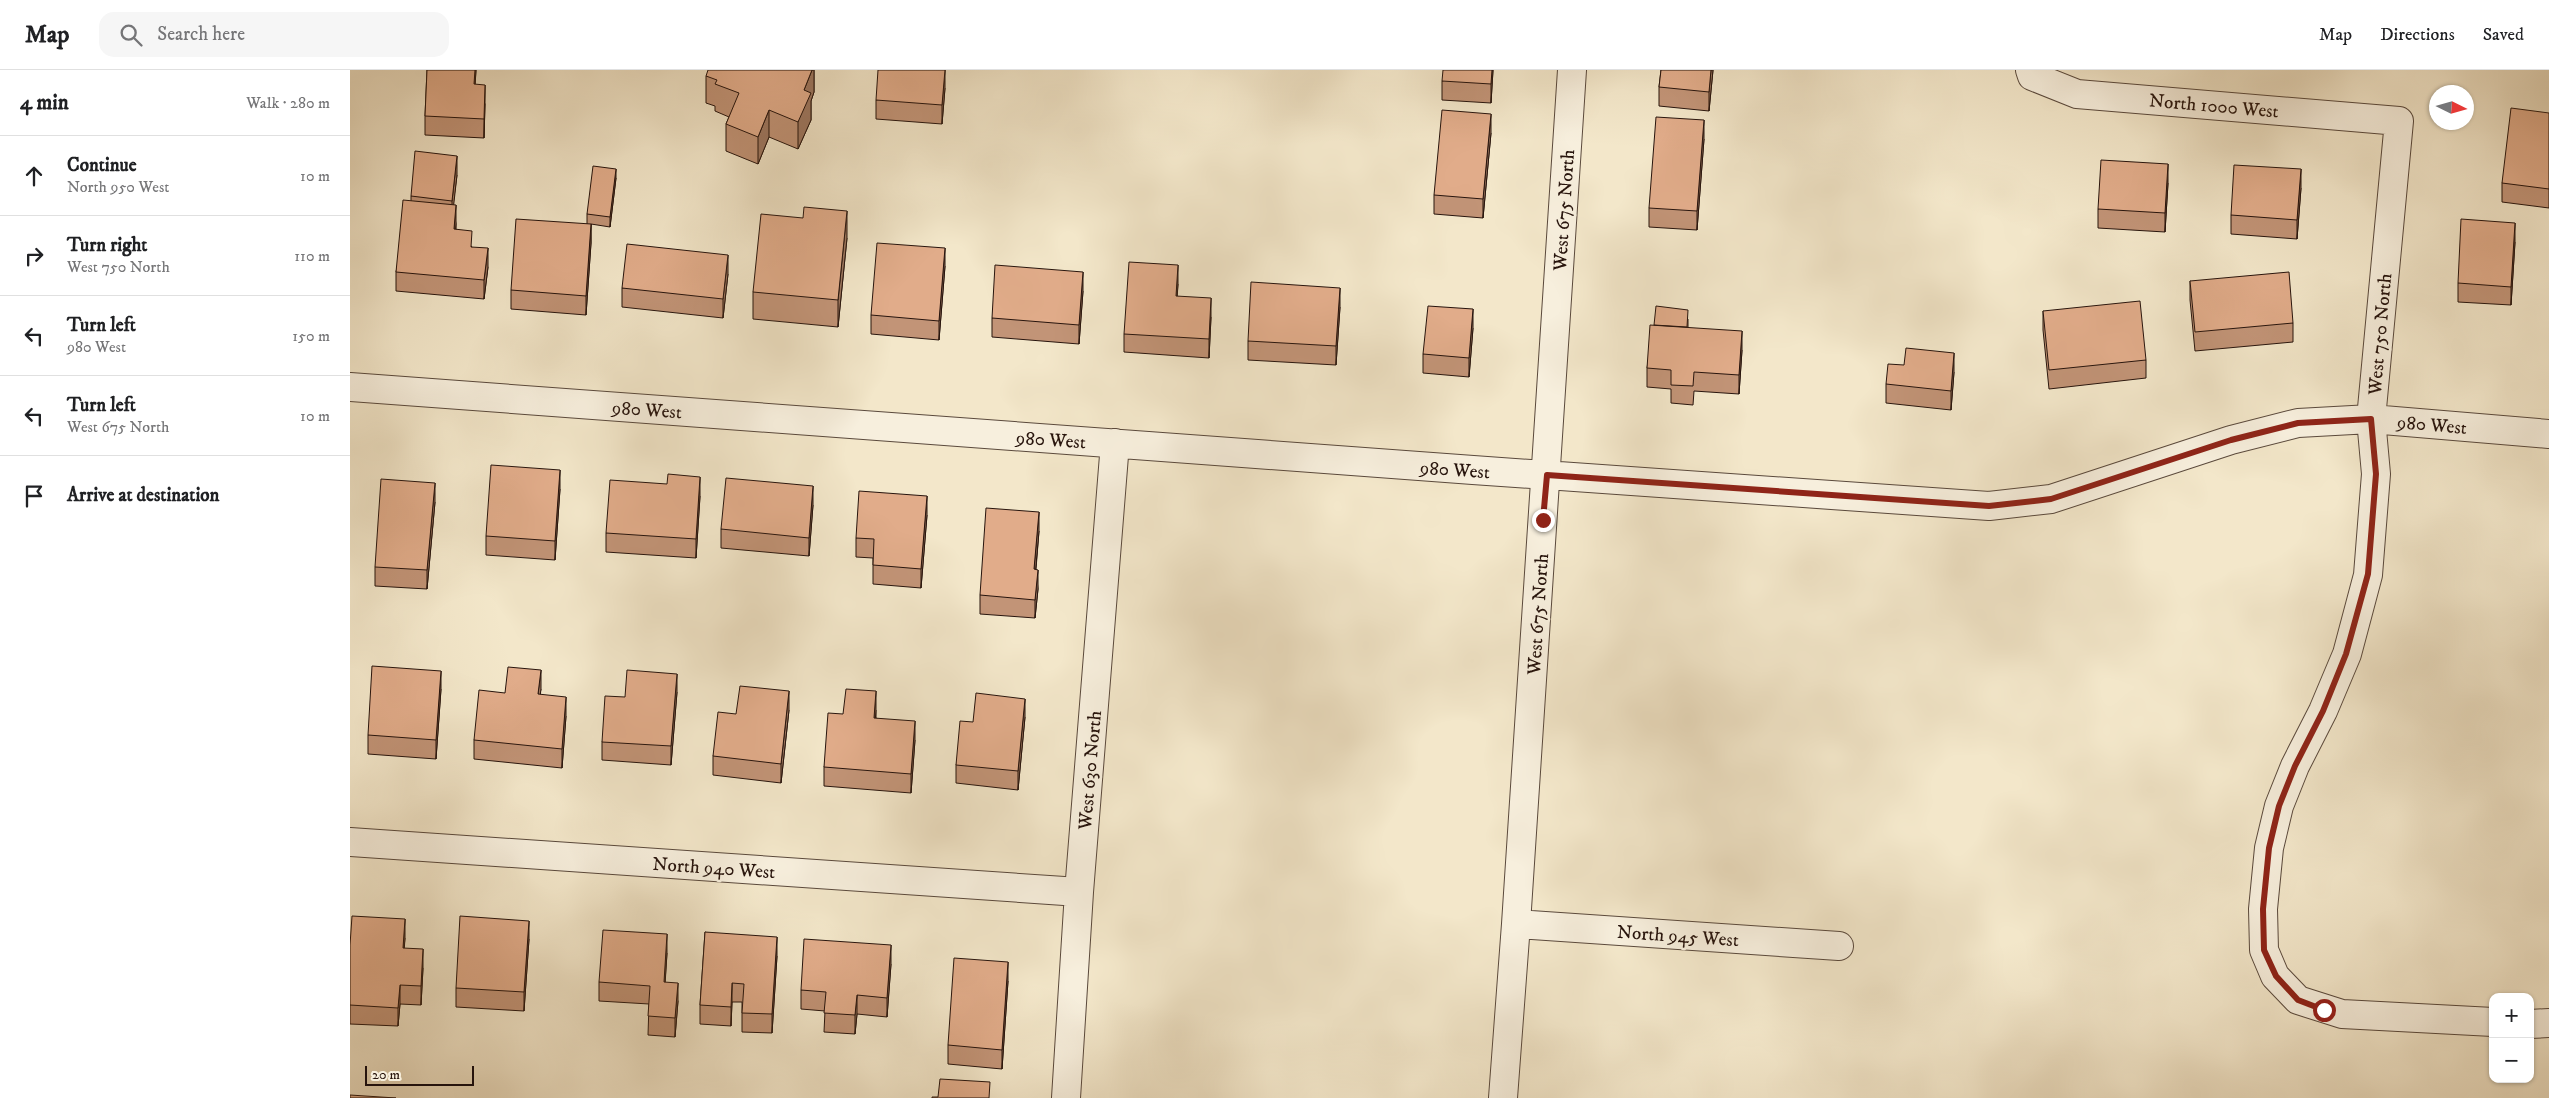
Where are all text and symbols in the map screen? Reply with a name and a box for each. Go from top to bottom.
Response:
search box [99,12,449,57]
text: Map [25,20,69,50]
icon: search [117,21,145,49]
text: Search here [157,23,245,46]
text: Map [2319,24,2352,46]
text: Directions [2380,24,2455,46]
text: Saved [2483,24,2524,46]
north arrow [2429,85,2474,130]
street label: North 1000 West [2148,89,2280,124]
text: 4 min [20,90,69,116]
text: Walk · 280 m [246,93,330,113]
street label: West 675 North [1549,149,1580,273]
text: Continue [67,154,137,177]
icon: ahead [20,162,48,190]
text: 10 m [300,166,330,186]
text: North 950 West [67,177,169,197]
text: Turn right [67,234,147,257]
icon: right [20,242,48,270]
text: 110 m [294,246,330,266]
text: West 750 North [67,257,170,277]
street label: West 750 North [2364,272,2397,397]
text: Turn left [67,314,136,337]
icon: left [20,322,48,350]
text: 150 m [292,326,330,346]
text: 980 West [67,337,126,357]
text: Turn left [67,394,136,417]
street label: 980 West [610,397,683,424]
icon: left [20,402,48,430]
text: 10 m [300,406,330,426]
street label: 980 West [2395,411,2468,440]
text: West 675 North [67,417,170,437]
street label: 980 West [1014,427,1087,454]
street label: 980 West [1418,457,1491,484]
icon: arrive [20,482,48,510]
text: Arrive at destination [67,484,219,507]
route end [1532,509,1555,532]
street label: West 675 North [1523,553,1554,677]
street label: West 630 North [1074,709,1107,832]
street label: North 940 West [652,853,776,884]
street label: North 945 West [1616,921,1740,952]
map controls [2489,993,2534,1083]
button: + [2489,993,2534,1038]
route start [2313,999,2336,1022]
button: − [2489,1038,2534,1083]
scale bar [365,1063,474,1086]
text: 20 m [372,1066,400,1084]

